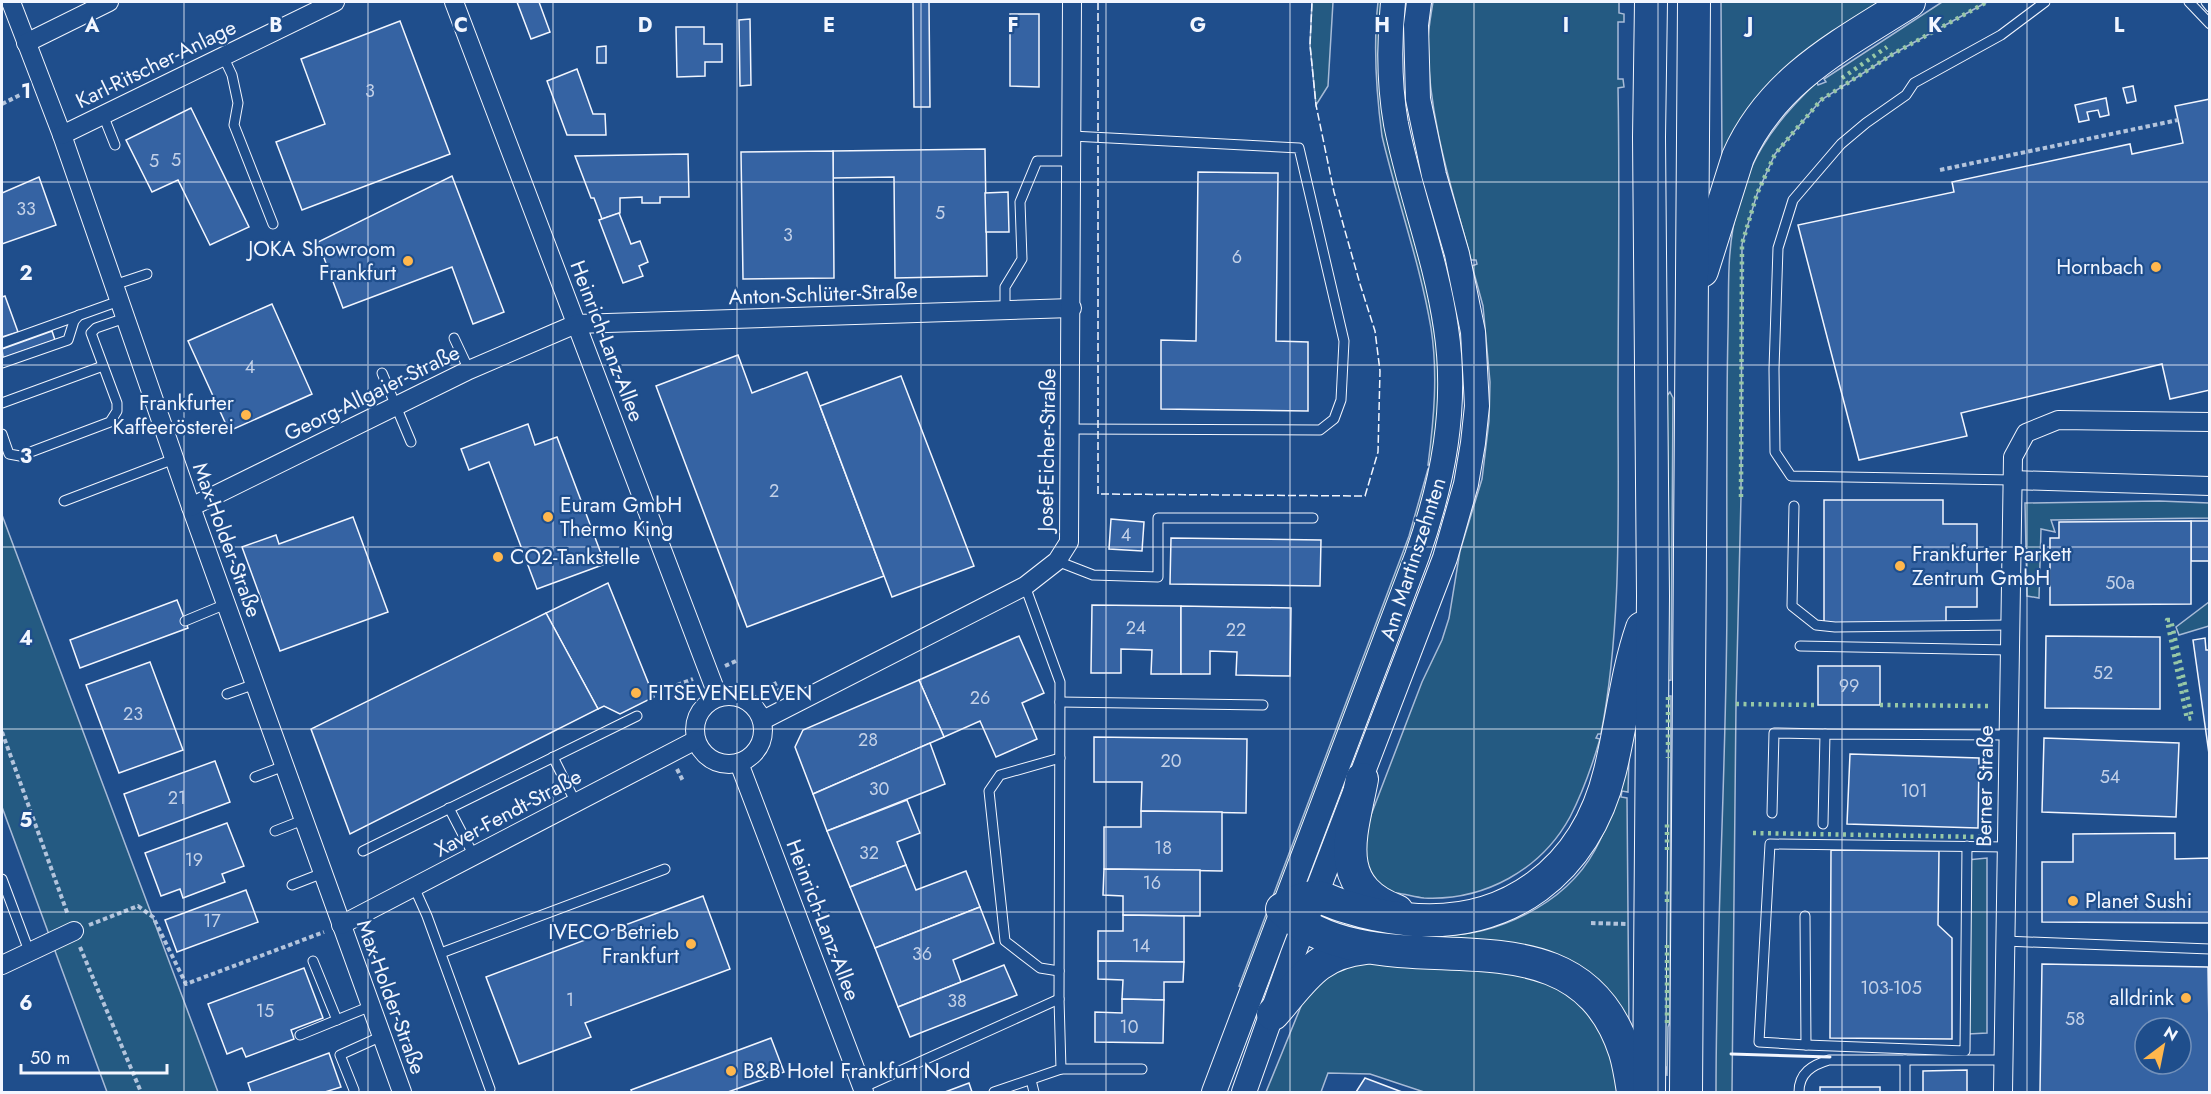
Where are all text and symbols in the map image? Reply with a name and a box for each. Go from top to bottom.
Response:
text: B [269,11,283,40]
text: C [454,11,468,40]
text: D [638,11,652,40]
text: E [823,11,835,40]
text: F [1007,11,1019,40]
text: G [1190,11,1206,40]
text: H [1374,11,1390,40]
text: I [1563,11,1569,40]
text: J [1743,11,1753,40]
text: K [1928,11,1942,40]
text: L [2114,11,2125,40]
street label: Karl-Ritscher-Anlage [72,14,240,114]
text: 1 [21,77,31,106]
house number: 3 [365,78,375,104]
house number: 5 [171,147,181,173]
house number: 5 [149,148,159,174]
house number: 33 [16,196,36,222]
house number: 5 [935,200,945,226]
house number: 3 [783,222,793,248]
place label: JOKA Showroom Frankfurt [245,234,396,288]
house number: 6 [1232,244,1242,270]
place label: Hornbach [2056,252,2144,282]
marker: JOKA Showroom Frankfurt [401,254,415,268]
street label: Heinrich-Lanz-Allee [562,256,652,426]
text: 2 [19,259,33,288]
marker: Hornbach [2149,260,2163,274]
street label: Anton-Schlüter-Straße [728,276,918,312]
street label: Georg-Allgaier-Straße [279,337,465,449]
house number: 4 [245,354,255,380]
street label: Josef-Eicher-Straße [1031,368,1063,535]
place label: Frankfurter Kaffeerösterei [113,388,235,442]
marker: Frankfurter Kaffeerösterei [239,408,253,422]
text: 3 [20,442,32,471]
street label: Max-Holder-Straße [185,458,269,622]
street label: Am Martinszehnten [1372,474,1454,644]
house number: 2 [769,478,779,504]
place label: Euram GmbH Thermo King [560,490,682,544]
marker: Euram GmbH Thermo King [541,510,555,524]
house number: 4 [1121,522,1131,548]
place label: Frankfurter Parkett Zentrum GmbH [1912,539,2071,593]
place label: CO2-Tankstelle [510,542,640,572]
marker: CO2-Tankstelle [491,550,505,564]
marker: Frankfurter Parkett Zentrum GmbH [1893,559,1907,573]
house number: 50a [2105,570,2135,596]
house number: 24 [1126,615,1146,641]
house number: 22 [1226,617,1246,643]
text: 4 [19,624,33,653]
house number: 52 [2093,660,2113,686]
house number: 99 [1839,673,1859,699]
place label: FITSEVENELEVEN [648,678,812,708]
house number: 26 [970,685,990,711]
marker: FITSEVENELEVEN [629,686,643,700]
house number: 23 [123,701,143,727]
street label: Berner Straße [1969,725,2001,847]
house number: 28 [858,727,878,753]
house number: 20 [1160,748,1182,774]
street label: Xaver-Fendt-Straße [429,761,587,864]
house number: 54 [2100,764,2120,790]
house number: 30 [869,776,890,802]
house number: 101 [1901,778,1928,804]
house number: 21 [168,785,186,811]
text: 5 [20,806,33,835]
street label: Heinrich-Lanz-Allee [778,835,868,1005]
house number: 18 [1154,835,1172,861]
house number: 32 [859,840,879,866]
house number: 19 [185,847,203,873]
house number: 16 [1143,870,1161,896]
place label: Planet Sushi [2085,886,2192,916]
marker: Planet Sushi [2066,894,2080,908]
house number: 17 [203,908,221,934]
street label: Max-Holder-Straße [349,915,433,1079]
place label: IVECO Betrieb Frankfurt [548,917,679,971]
house number: 14 [1132,933,1150,959]
marker: IVECO Betrieb Frankfurt [684,937,698,951]
house number: 36 [912,941,932,967]
house number: 103-105 [1860,975,1922,1001]
place label: alldrink [2109,983,2175,1013]
house number: 1 [566,987,574,1013]
house number: 38 [947,988,967,1014]
text: 6 [19,989,33,1018]
marker: alldrink [2179,991,2193,1005]
house number: 15 [256,998,274,1024]
house number: 58 [2065,1006,2085,1032]
house number: 10 [1120,1014,1139,1040]
north arrow [2133,1016,2193,1076]
text: N [2159,1021,2182,1047]
scale bar [21,1037,166,1075]
text: 50 m [30,1045,70,1071]
place label: B&B Hotel Frankfurt Nord [743,1056,971,1086]
marker: B&B Hotel Frankfurt Nord [724,1064,738,1078]

